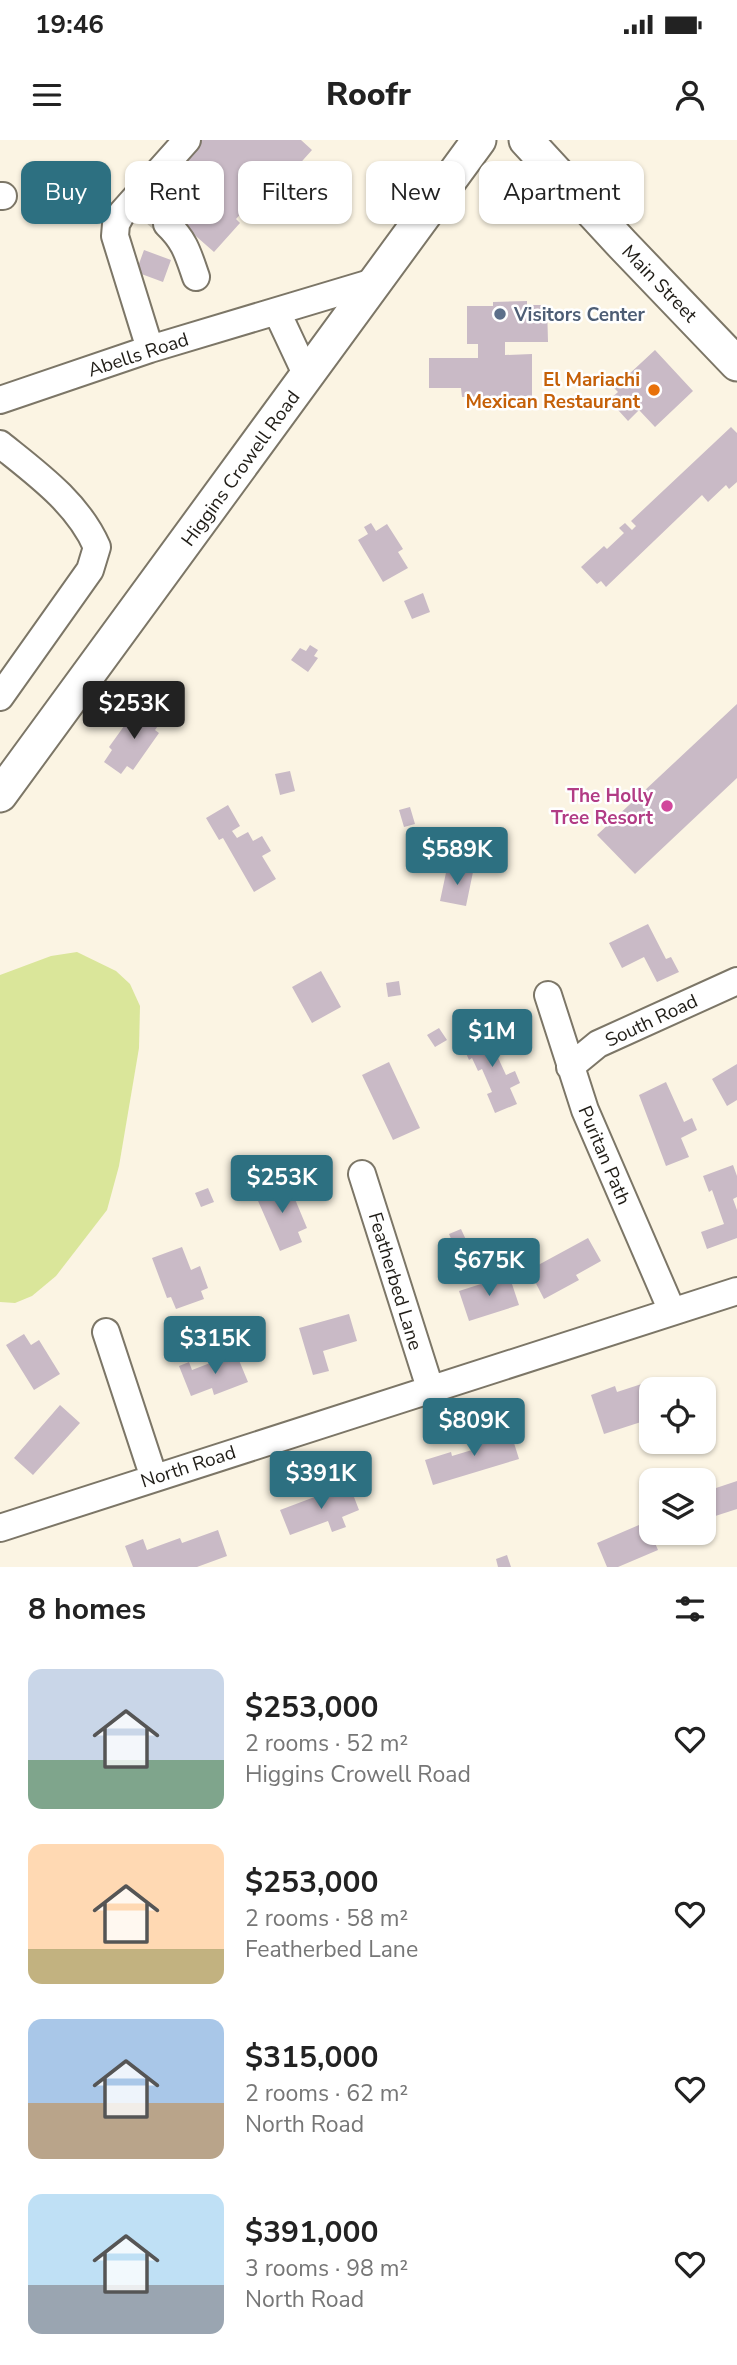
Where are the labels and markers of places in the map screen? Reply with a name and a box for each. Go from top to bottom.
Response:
place label: Visitors Center [513,302,646,328]
marker: Visitors Center [492,306,508,322]
place label: El Mariachi Mexican Restaurant [465,367,641,415]
marker: El Mariachi Mexican Restaurant [646,382,662,398]
pin: $253K [85,682,183,741]
place label: The Holly Tree Resort [551,783,654,831]
marker: The Holly Tree Resort [659,798,675,814]
pin: $589K [408,828,506,887]
pin: $1M [458,1010,526,1069]
pin: $253K [233,1156,331,1215]
pin: $675K [440,1238,538,1298]
pin: $315K [166,1316,264,1376]
pin: $809K [425,1398,523,1458]
pin: $391K [272,1452,370,1511]

